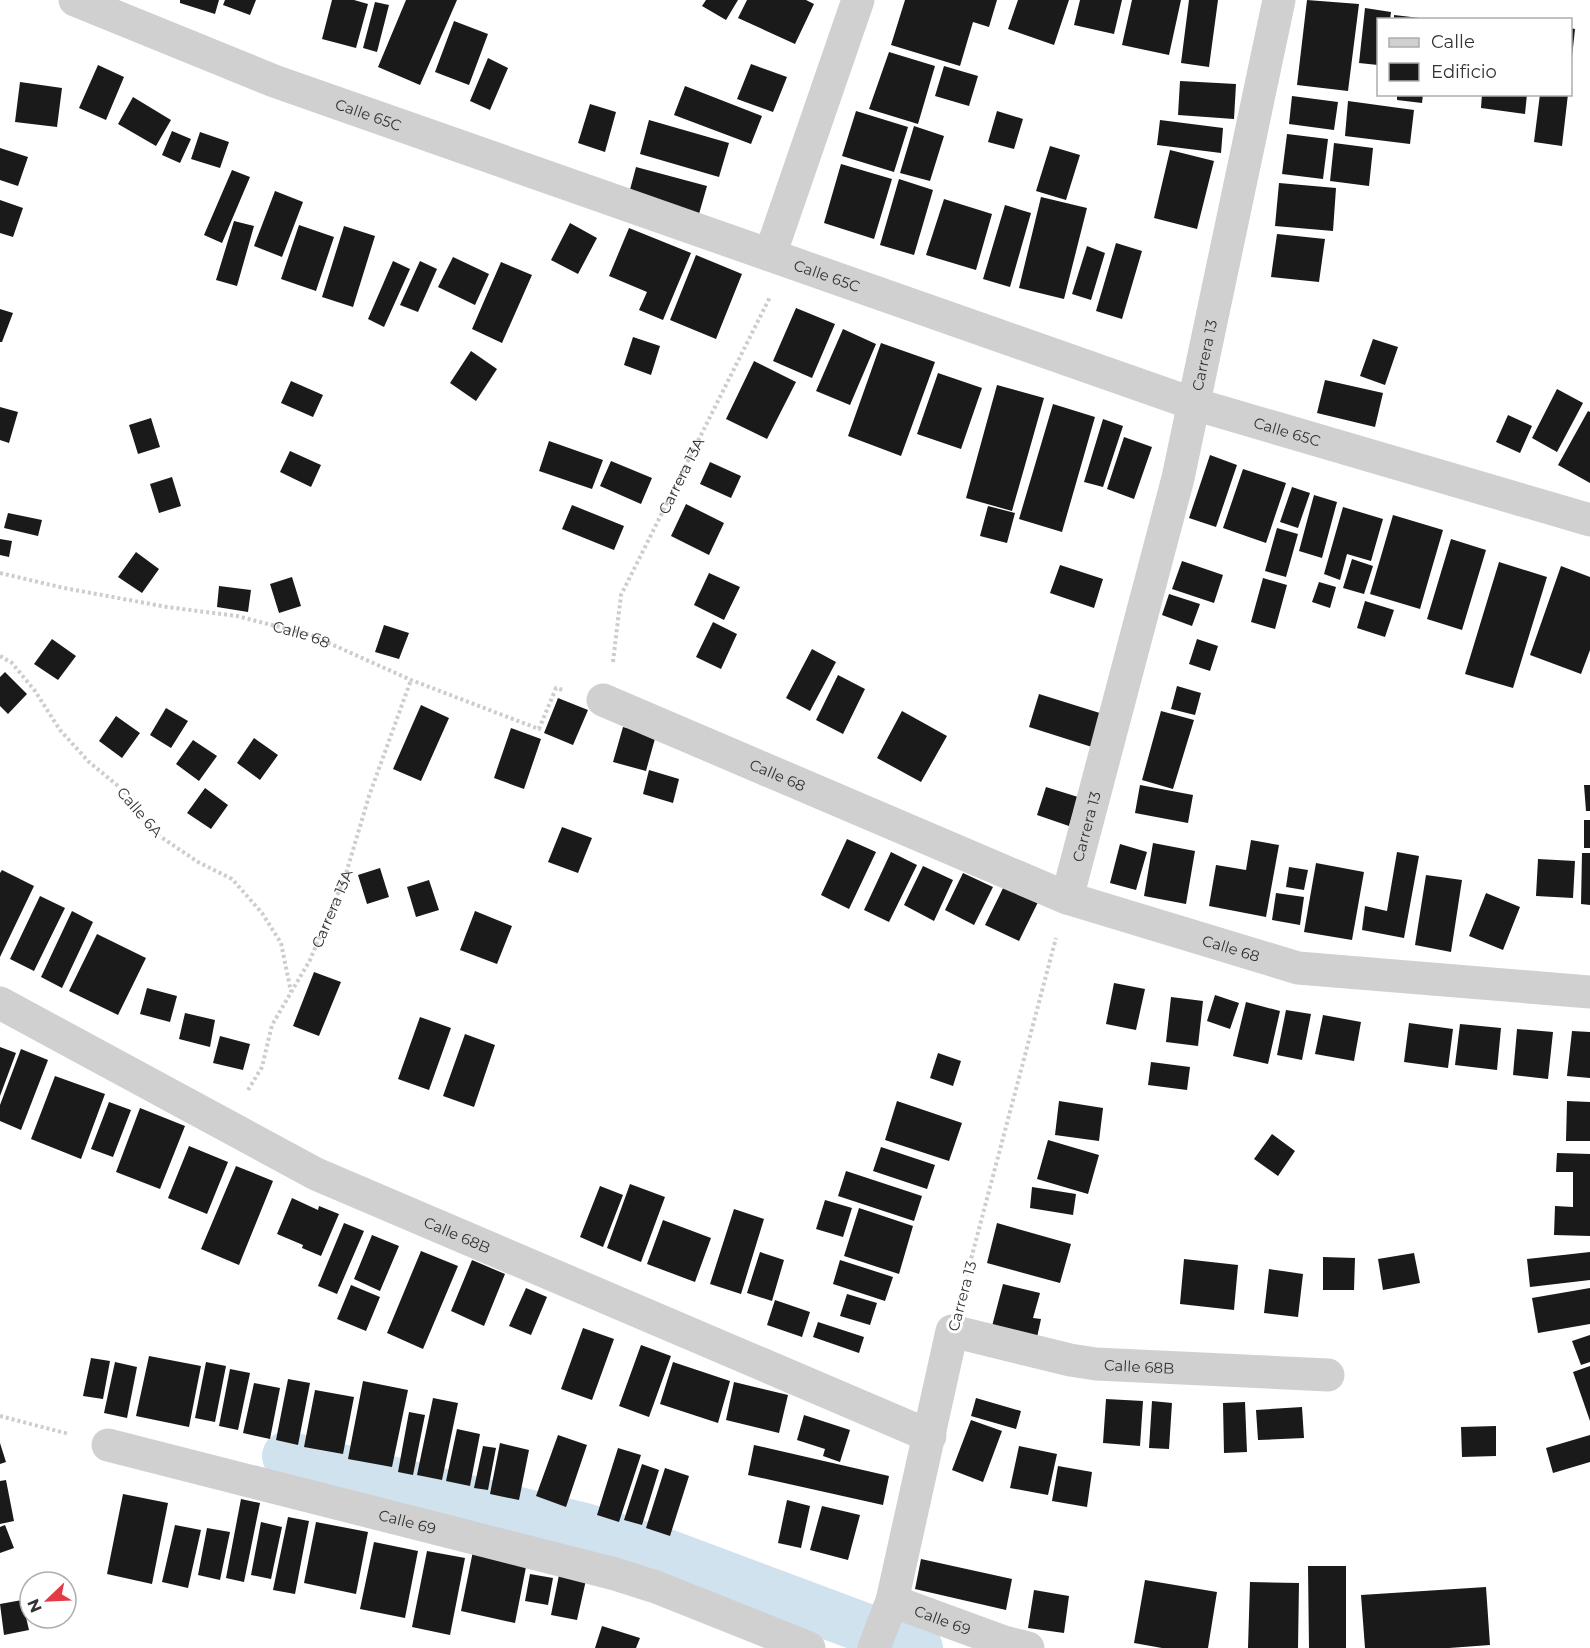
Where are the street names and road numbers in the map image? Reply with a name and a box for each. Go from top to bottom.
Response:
street label: Calle 65C [333,94,404,135]
street label: Calle 65C [791,255,863,296]
street label: Carrera 13 [1187,318,1221,392]
street label: Calle 65C [1252,413,1323,450]
street label: Carrera 13A [654,434,708,517]
street label: Calle 68 [271,616,333,652]
street label: Calle 68 [747,754,809,795]
street label: Calle 6A [113,783,167,841]
street label: Carrera 13 [1067,789,1104,864]
street label: Carrera 13A [307,867,356,951]
street label: Calle 68 [1200,930,1262,965]
street label: Calle 68B [421,1212,494,1257]
street label: Carrera 13 [943,1259,981,1333]
street label: Calle 68B [1104,1355,1175,1377]
street label: Calle 69 [377,1505,438,1538]
street label: Calle 69 [912,1601,974,1639]

